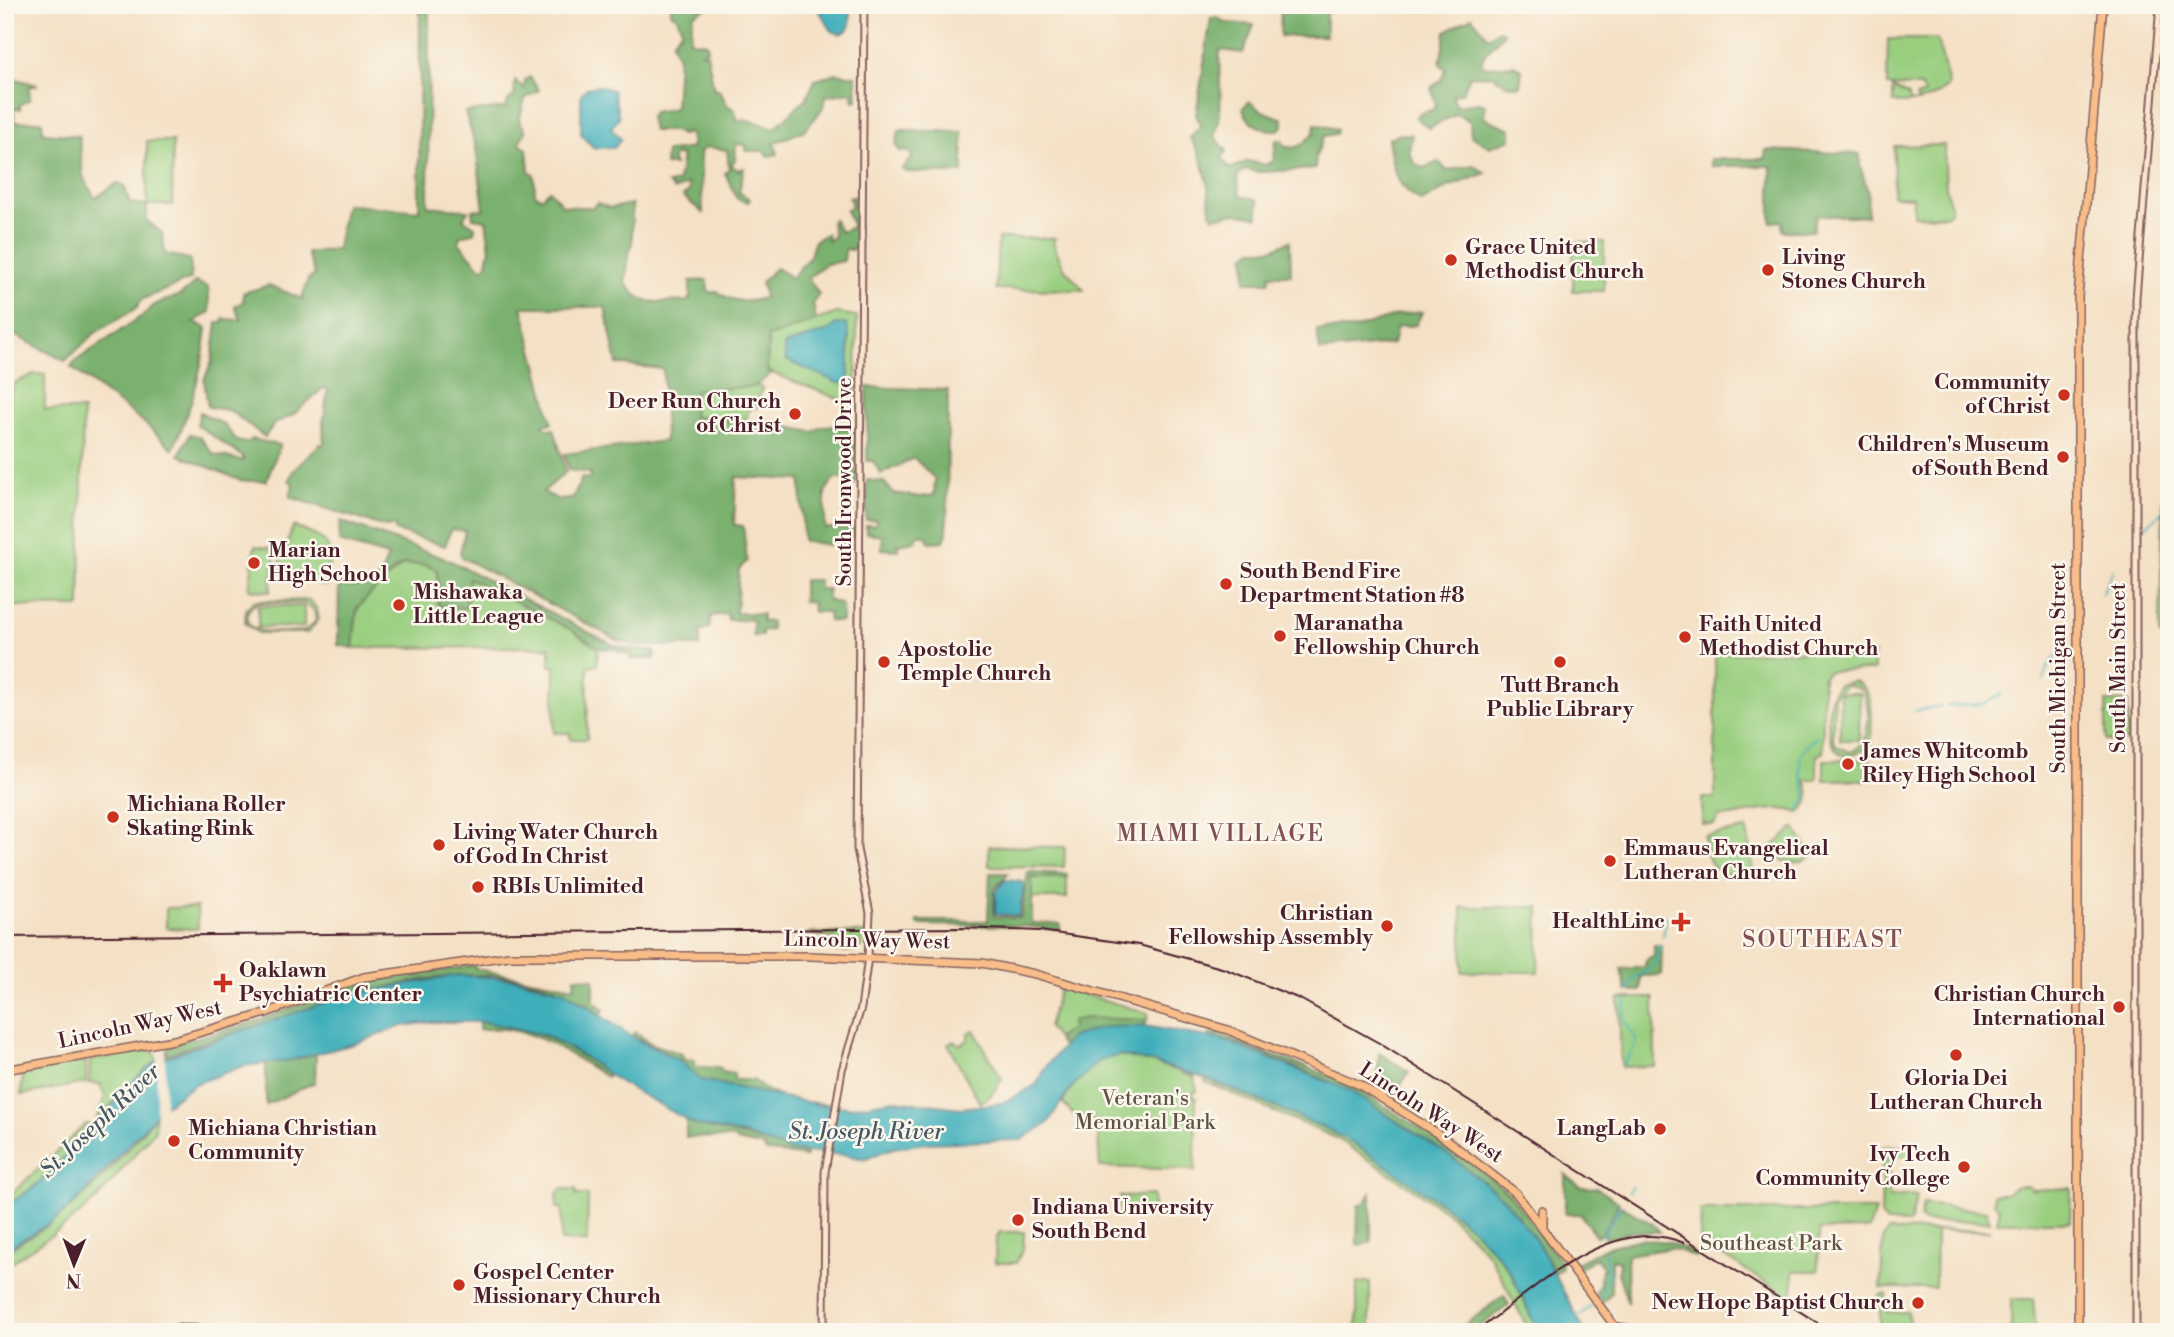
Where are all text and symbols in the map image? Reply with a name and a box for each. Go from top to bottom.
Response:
place label: Grace United Methodist Church [1465,235,1644,285]
place label: Living Stones Church [1782,245,1926,295]
marker: Grace United Methodist Church [1443,252,1459,268]
marker: Living Stones Church [1760,262,1776,278]
place label: Community of Christ [1934,370,2051,420]
street label: South Ironwood Drive [832,377,858,587]
marker: Community of Christ [2056,387,2072,403]
place label: Deer Run Church of Christ [608,389,782,439]
marker: Deer Run Church of Christ [787,406,803,422]
place label: Children's Museum of South Bend [1857,432,2049,482]
marker: Children's Museum of South Bend [2055,449,2071,465]
place label: Marian High School [268,538,388,588]
marker: Marian High School [246,555,262,571]
place label: South Bend Fire Department Station #8 [1240,559,1465,609]
street label: South Michigan Street [2046,562,2072,774]
marker: South Bend Fire Department Station #8 [1218,576,1234,592]
place label: Mishawaka Little League [413,580,544,630]
street label: South Main Street [2106,582,2132,753]
marker: Mishawaka Little League [391,597,407,613]
place label: Maranatha Fellowship Church [1294,611,1479,661]
place label: Faith United Methodist Church [1699,612,1878,662]
marker: Maranatha Fellowship Church [1272,628,1288,644]
marker: Faith United Methodist Church [1677,629,1693,645]
place label: Apostolic Temple Church [897,637,1051,687]
marker: Apostolic Temple Church [876,654,892,670]
marker: Tutt Branch Public Library [1552,654,1568,670]
place label: Tutt Branch Public Library [1487,673,1634,723]
place label: James Whitcomb Riley High School [1859,739,2036,789]
marker: James Whitcomb Riley High School [1840,756,1856,772]
place label: Michiana Roller Skating Rink [127,792,286,842]
marker: Michiana Roller Skating Rink [105,809,121,825]
place label: Living Water Church of God In Christ [453,820,658,870]
district label: MIAMI VILLAGE [1117,820,1325,848]
place label: Emmaus Evangelical Lutheran Church [1624,836,1829,886]
marker: Living Water Church of God In Christ [431,837,447,853]
marker: Emmaus Evangelical Lutheran Church [1602,853,1618,869]
place label: RBIs Unlimited [492,874,644,900]
marker: RBIs Unlimited [470,879,486,895]
place label: Christian Fellowship Assembly [1169,901,1373,951]
place label: HealthLinc [1552,909,1665,935]
marker: HealthLinc [1671,912,1691,932]
marker: Christian Fellowship Assembly [1379,918,1395,934]
district label: SOUTHEAST [1742,926,1904,954]
street label: Lincoln Way West [783,927,951,955]
place label: Oaklawn Psychiatric Center [239,958,422,1008]
marker: Oaklawn Psychiatric Center [213,973,233,993]
place label: Christian Church International [1933,982,2105,1032]
street label: Lincoln Way West [56,995,225,1055]
marker: Christian Church International [2111,999,2127,1015]
marker: Gloria Dei Lutheran Church [1948,1047,1964,1063]
water label: St. Joseph River [34,1057,167,1184]
street label: Lincoln Way West [1354,1057,1508,1170]
place label: Gloria Dei Lutheran Church [1870,1066,2042,1116]
park label: Veteran's Memorial Park [1075,1086,1216,1136]
place label: Michiana Christian Community [188,1116,377,1166]
place label: LangLab [1557,1116,1646,1142]
water label: St. Joseph River [788,1118,945,1146]
marker: LangLab [1652,1121,1668,1137]
marker: Michiana Christian Community [166,1133,182,1149]
place label: Ivy Tech Community College [1755,1142,1950,1192]
marker: Ivy Tech Community College [1956,1159,1972,1175]
place label: Indiana University South Bend [1032,1195,1214,1245]
marker: Indiana University South Bend [1010,1212,1026,1228]
north arrow [38,1228,108,1298]
park label: Southeast Park [1700,1231,1843,1257]
place label: Gospel Center Missionary Church [473,1260,661,1310]
text: N [66,1268,81,1292]
marker: Gospel Center Missionary Church [451,1277,467,1293]
place label: New Hope Baptist Church [1651,1290,1904,1316]
marker: New Hope Baptist Church [1910,1295,1926,1311]

